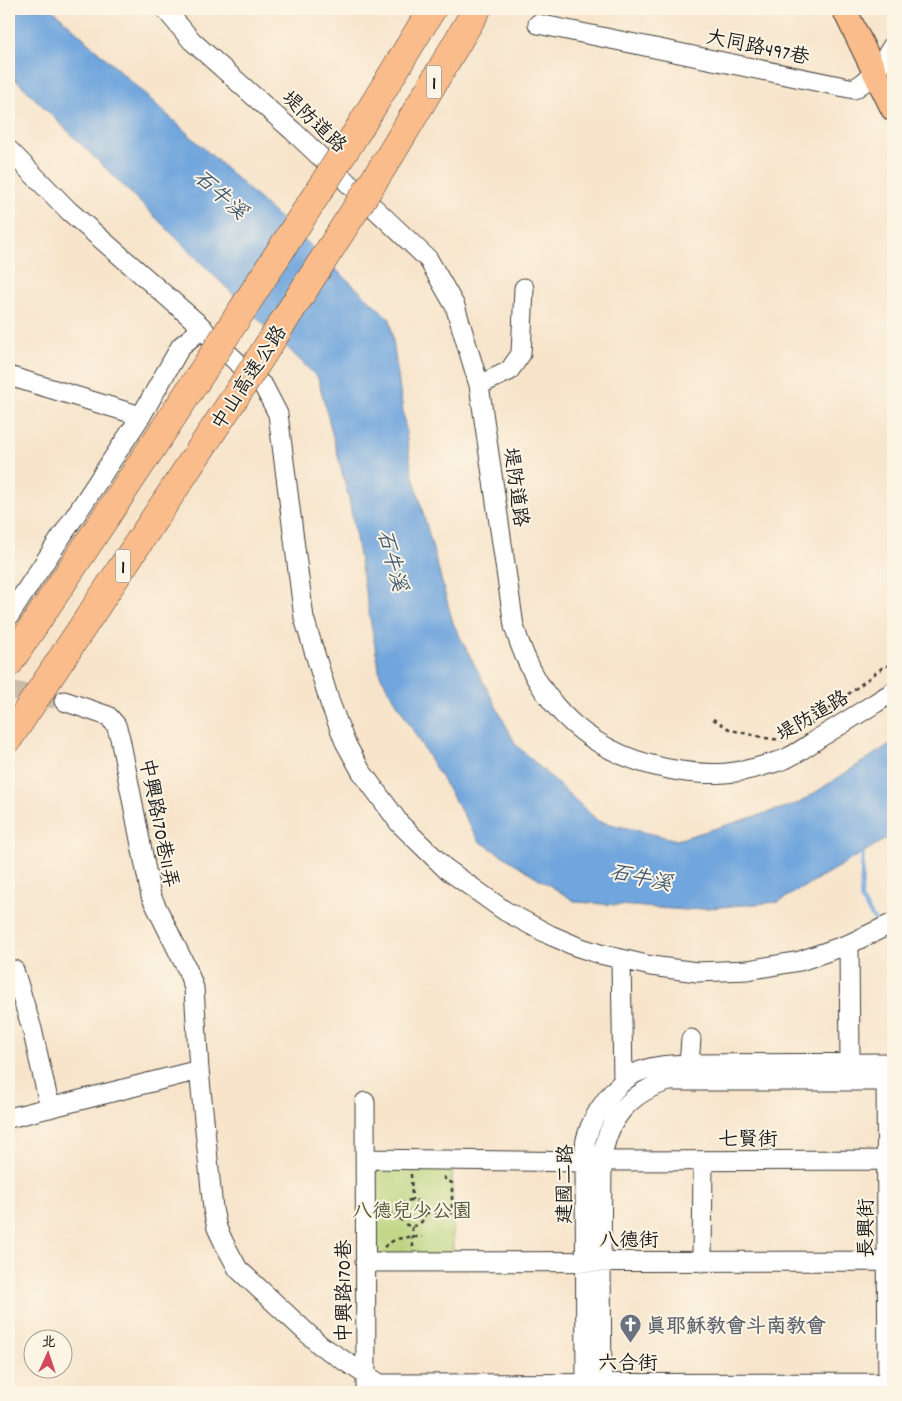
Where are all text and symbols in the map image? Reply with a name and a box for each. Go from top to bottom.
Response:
street label: 大同路497巷 [703,24,813,74]
road number: 1 [426,65,442,98]
street label: 堤防道路 [274,86,352,161]
water label: 石牛溪 [185,164,253,229]
street label: 中山高速公路 [206,320,295,437]
street label: 堤防道路 [495,446,534,530]
water label: 石牛溪 [367,526,413,596]
road number: 1 [116,550,130,582]
street label: 堤防道路 [772,684,856,750]
street label: 中興路170巷11弄 [131,756,183,891]
water label: 石牛溪 [606,859,675,901]
street label: 七賢街 [718,1127,778,1155]
street label: 建國二路 [552,1143,582,1224]
street label: 長興街 [854,1198,882,1258]
park label: 八德兒少公園 [352,1199,472,1227]
street label: 八德街 [599,1228,659,1256]
street label: 中興路170巷 [332,1239,360,1342]
church icon: 真耶穌教會斗南教會 [618,1313,642,1344]
place label: 真耶穌教會斗南教會 [646,1314,826,1342]
north arrow [22,1328,72,1378]
text: 北 [41,1333,56,1353]
street label: 六合街 [598,1351,658,1379]

